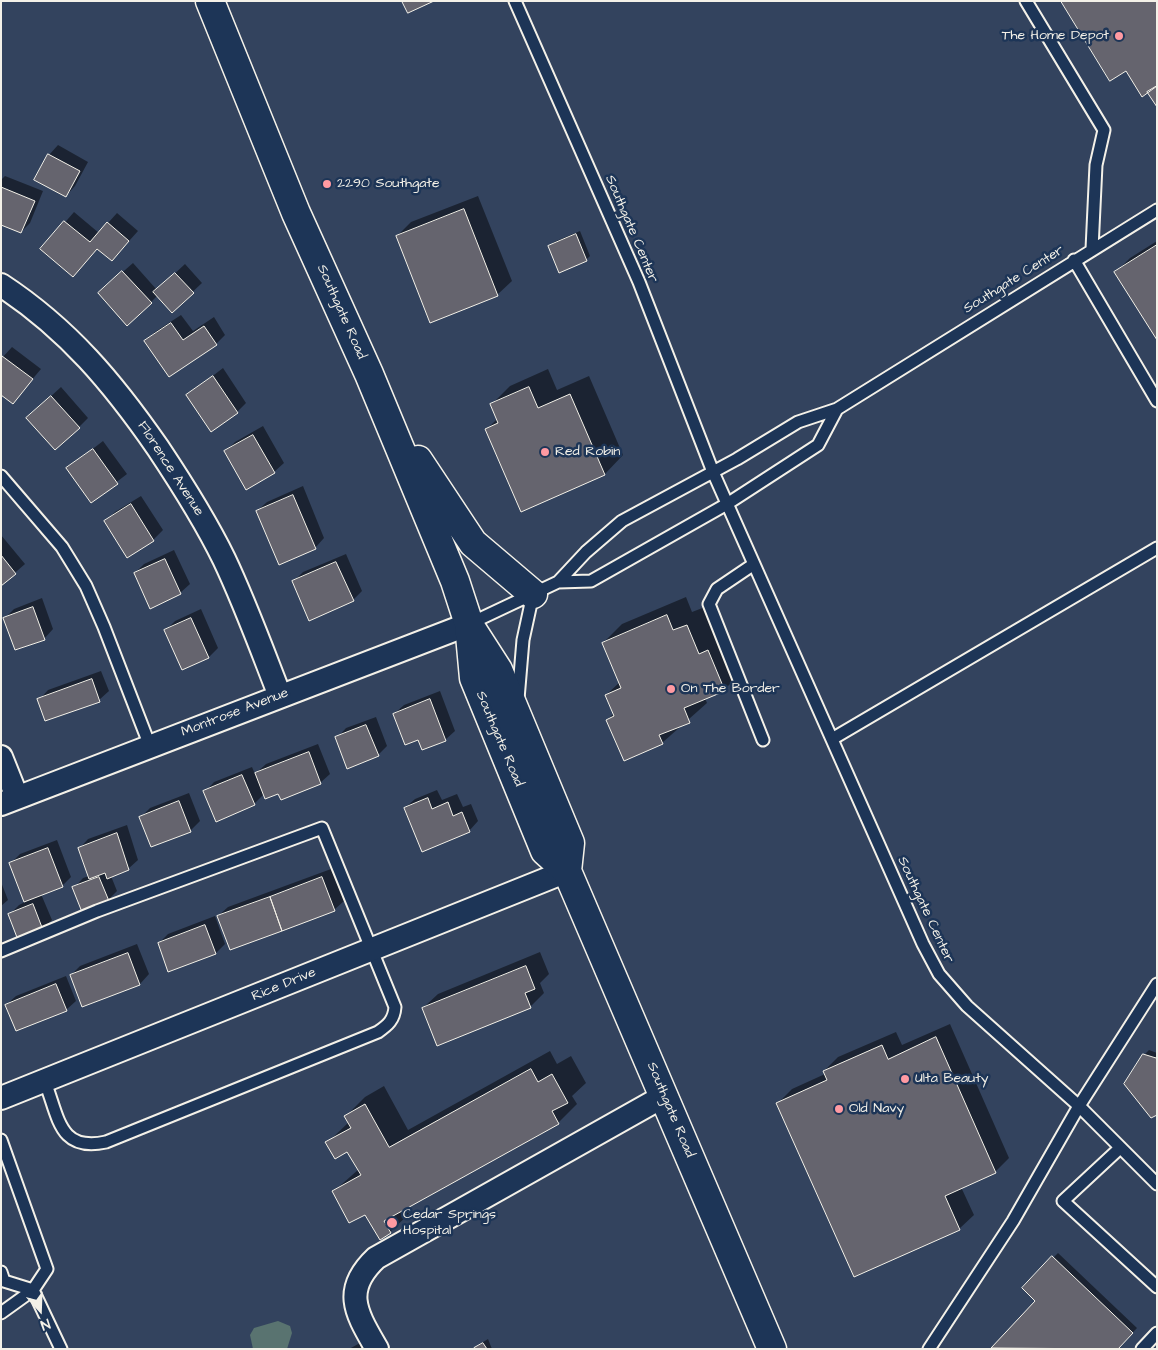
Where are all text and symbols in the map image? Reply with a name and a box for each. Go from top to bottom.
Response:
place label: The Home Depot [1002,28,1109,44]
marker: The Home Depot [1113,30,1125,42]
street label: Southgate Center [601,173,661,285]
place label: 2290 Southgate [337,176,440,192]
marker: 2290 Southgate [321,178,333,190]
street label: Southgate Center [961,242,1067,318]
street label: Southgate Road [313,262,369,362]
street label: Florence Avenue [133,418,207,520]
place label: Red Robin [555,444,620,460]
marker: Red Robin [539,446,551,458]
place label: On The Border [681,681,780,697]
marker: On The Border [665,683,677,695]
street label: Montrose Avenue [179,685,291,741]
street label: Southgate Road [471,689,527,789]
street label: Southgate Center [893,854,957,966]
street label: Rice Drive [249,964,319,1006]
street label: Southgate Road [642,1060,698,1160]
place label: Ulta Beauty [915,1071,989,1087]
marker: Ulta Beauty [899,1073,911,1085]
place label: Old Navy [849,1101,904,1117]
marker: Old Navy [833,1103,845,1115]
place label: Cedar Springs Hospital [403,1207,496,1240]
marker: Cedar Springs Hospital [385,1216,399,1230]
north arrow [15,1285,65,1335]
text: N [38,1313,53,1335]

